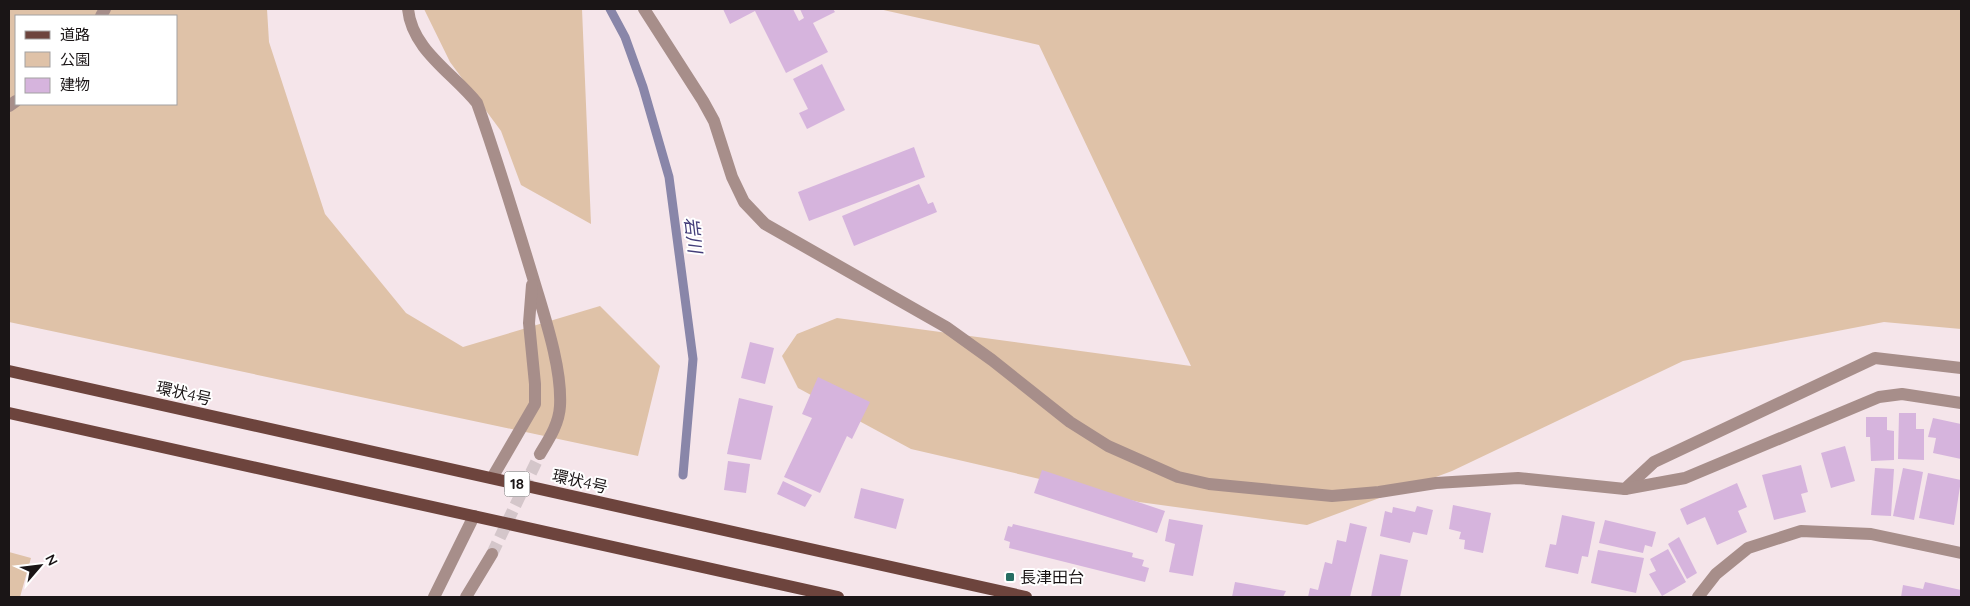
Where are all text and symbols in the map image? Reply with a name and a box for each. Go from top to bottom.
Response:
legend [15,15,178,105]
text: 道路 [60,25,90,44]
text: 公園 [60,50,90,69]
text: 建物 [60,75,90,94]
water label: 岩川 [680,216,707,256]
street label: 環状4号 [154,377,214,409]
street label: 環状4号 [550,465,610,497]
road number: 18 [504,472,530,496]
north arrow [15,541,65,591]
text: N [41,551,62,569]
place label: 長津田台 [1020,567,1084,587]
marker: 長津田台 [1004,571,1016,583]

